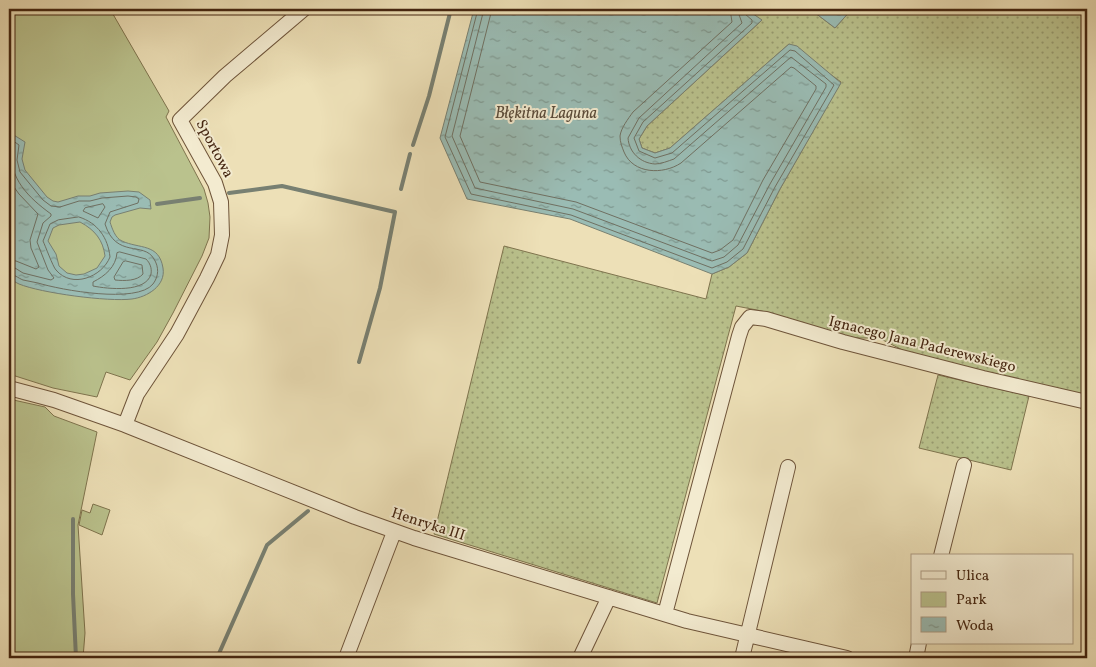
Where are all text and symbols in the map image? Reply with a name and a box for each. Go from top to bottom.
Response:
water label: Błękitna Laguna [495,103,597,125]
street label: Sportowa [190,116,238,182]
street label: Ignacego Jana Paderewskiego [826,312,1018,378]
street label: Henryka III [388,503,468,547]
legend [911,554,1074,644]
text: Ulica [956,566,989,587]
text: Park [956,590,987,611]
text: Woda [956,616,994,637]

